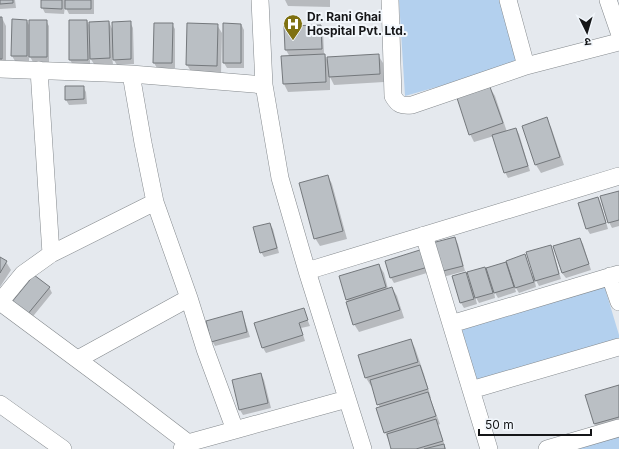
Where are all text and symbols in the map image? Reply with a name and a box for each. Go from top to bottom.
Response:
place label: Dr. Rani Ghai Hospital Pvt. Ltd. [307,9,407,38]
north arrow [567,12,607,52]
hospital icon: Dr. Rani Ghai Hospital Pvt. Ltd. [282,13,304,41]
text: उ [583,35,592,49]
scale bar [479,411,591,437]
text: 50 m [485,417,514,432]

